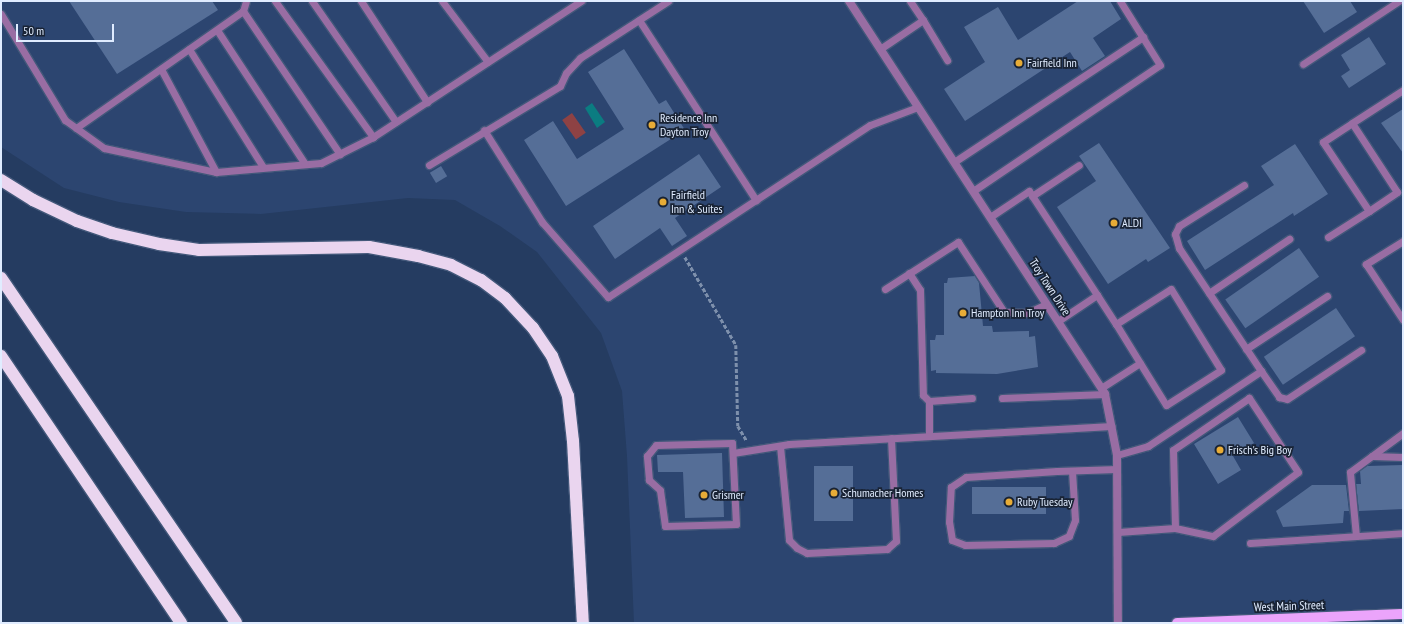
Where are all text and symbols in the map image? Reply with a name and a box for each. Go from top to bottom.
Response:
scale bar [18,16,116,42]
text: 50 m [23,23,44,38]
place label: Fairfield Inn [1027,56,1077,70]
marker: Fairfield Inn [1014,58,1024,68]
place label: Residence Inn Dayton Troy [660,111,717,139]
marker: Residence Inn Dayton Troy [647,120,657,130]
place label: Fairfield Inn & Suites [671,188,722,216]
marker: Fairfield Inn & Suites [658,197,668,207]
place label: ALDI [1122,216,1142,230]
marker: ALDI [1109,218,1119,228]
street label: Troy Town Drive [1026,256,1074,318]
place label: Hampton Inn Troy [971,306,1045,320]
marker: Hampton Inn Troy [958,308,968,318]
place label: Frisch's Big Boy [1228,443,1292,457]
marker: Frisch's Big Boy [1215,445,1225,455]
place label: Schumacher Homes [842,486,923,500]
place label: Grismer [712,488,744,502]
marker: Schumacher Homes [829,488,839,498]
marker: Grismer [699,490,709,500]
place label: Ruby Tuesday [1017,495,1073,509]
marker: Ruby Tuesday [1004,497,1014,507]
street label: West Main Street [1254,598,1324,614]

